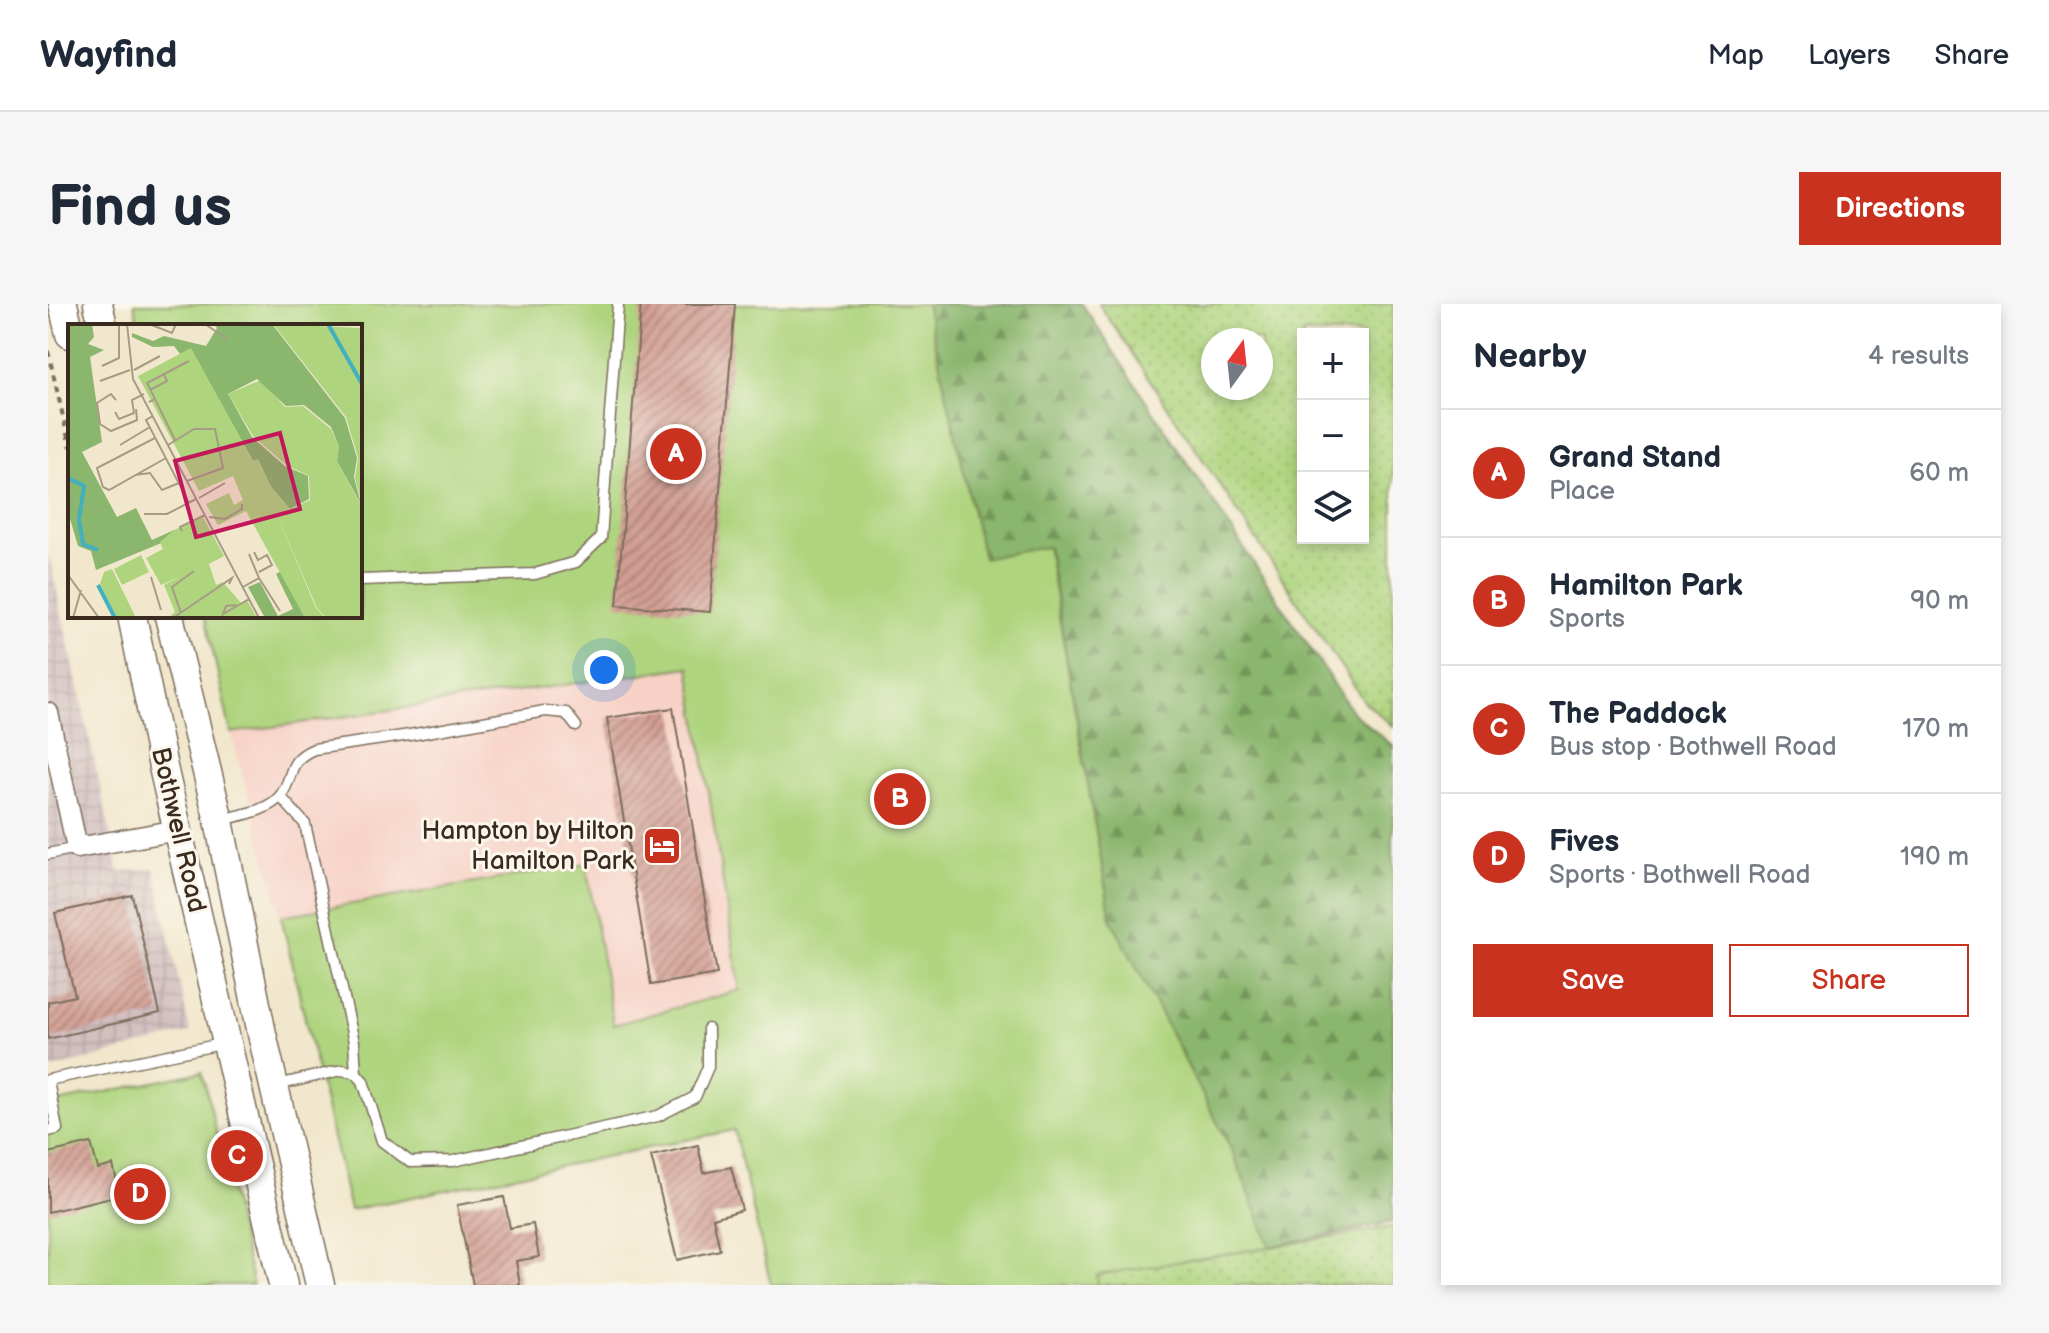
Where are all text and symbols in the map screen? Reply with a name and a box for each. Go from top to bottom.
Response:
text: Wayfind [40,33,178,78]
text: Map [1708,39,1764,72]
text: Layers [1808,39,1891,72]
text: Share [1935,39,2009,72]
button: Directions [1799,172,2001,245]
text: Find us [48,175,232,242]
inset map [68,324,362,618]
north arrow [1201,328,1273,400]
map controls [1297,328,1369,544]
button: + [1297,328,1369,400]
text: Nearby [1473,336,1587,377]
text: 4 results [1868,341,1969,372]
button: − [1297,400,1369,472]
pin: A [650,424,702,484]
text: Grand Stand [1549,440,1721,476]
text: A [1491,458,1507,489]
text: 60 m [1909,458,1969,489]
button: layers [1297,472,1369,544]
text: Place [1549,476,1615,507]
text: Hamilton Park [1549,568,1743,604]
text: B [1490,586,1508,617]
text: 90 m [1910,586,1969,617]
text: Sports [1549,604,1625,635]
your location [584,650,624,690]
text: The Paddock [1549,696,1727,732]
text: C [1490,714,1508,745]
text: 170 m [1902,714,1969,745]
text: Bus stop · Bothwell Road [1549,732,1837,763]
street label: Bothwell Road [144,744,212,916]
pin: B [874,769,926,829]
place label: Hampton by Hilton Hamilton Park [421,816,634,877]
text: Fives [1549,824,1619,860]
hotel icon: Hampton by Hilton Hamilton Park [641,825,683,867]
text: D [1490,842,1508,873]
text: 190 m [1900,842,1969,873]
text: Sports · Bothwell Road [1549,860,1810,891]
button: Save [1473,944,1713,1017]
button: Share [1729,944,1969,1017]
pin: C [211,1126,263,1186]
pin: D [114,1164,166,1224]

